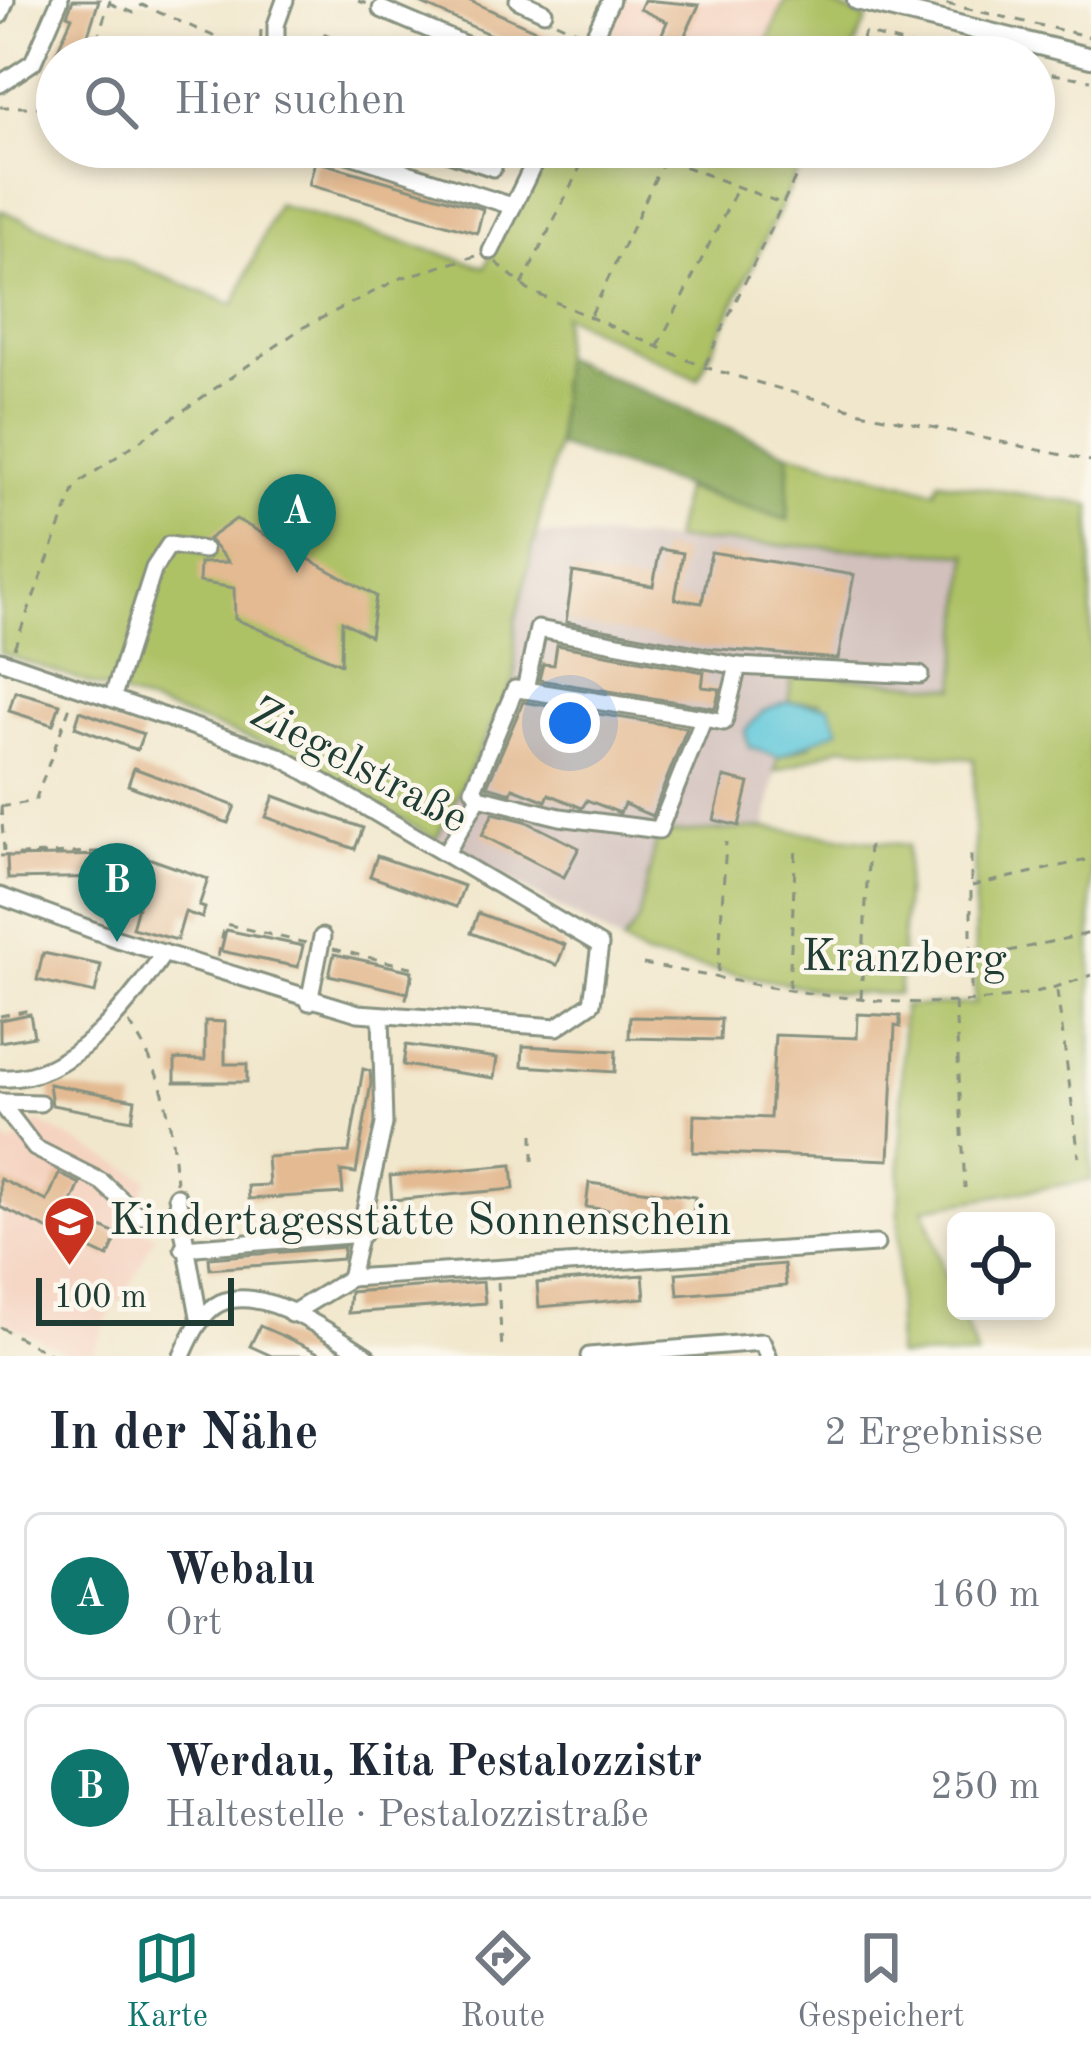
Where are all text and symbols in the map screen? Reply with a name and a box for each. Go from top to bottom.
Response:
search box [36,36,1055,168]
icon: search [78,69,144,135]
text: Hier suchen [174,79,406,124]
pin: A [258,474,336,573]
street label: Ziegelstraße [242,691,474,843]
your location [540,693,600,753]
pin: B [78,843,156,942]
street label: Kranzberg [801,936,1007,984]
school or university icon: Kindertagesstätte Sonnenschein [42,1194,98,1268]
place label: Kindertagesstätte Sonnenschein [109,1200,732,1245]
map controls [947,1212,1055,1320]
button: locate [947,1212,1055,1320]
scale bar [36,1272,234,1325]
text: 100 m [54,1282,147,1315]
text: In der Nähe [48,1409,319,1460]
text: 2 Ergebnisse [824,1414,1043,1453]
text: Webalu [165,1549,316,1594]
text: A [75,1576,105,1615]
text: 160 m [930,1576,1040,1615]
text: Ort [165,1604,222,1643]
text: Werdau, Kita Pestalozzistr [165,1741,702,1786]
text: B [76,1768,104,1807]
text: 250 m [930,1768,1040,1807]
text: Haltestelle · Pestalozzistraße [165,1796,649,1835]
tab: Karte [126,1925,208,2038]
tab: Route [461,1925,545,2038]
tab: Gespeichert [798,1925,965,2038]

